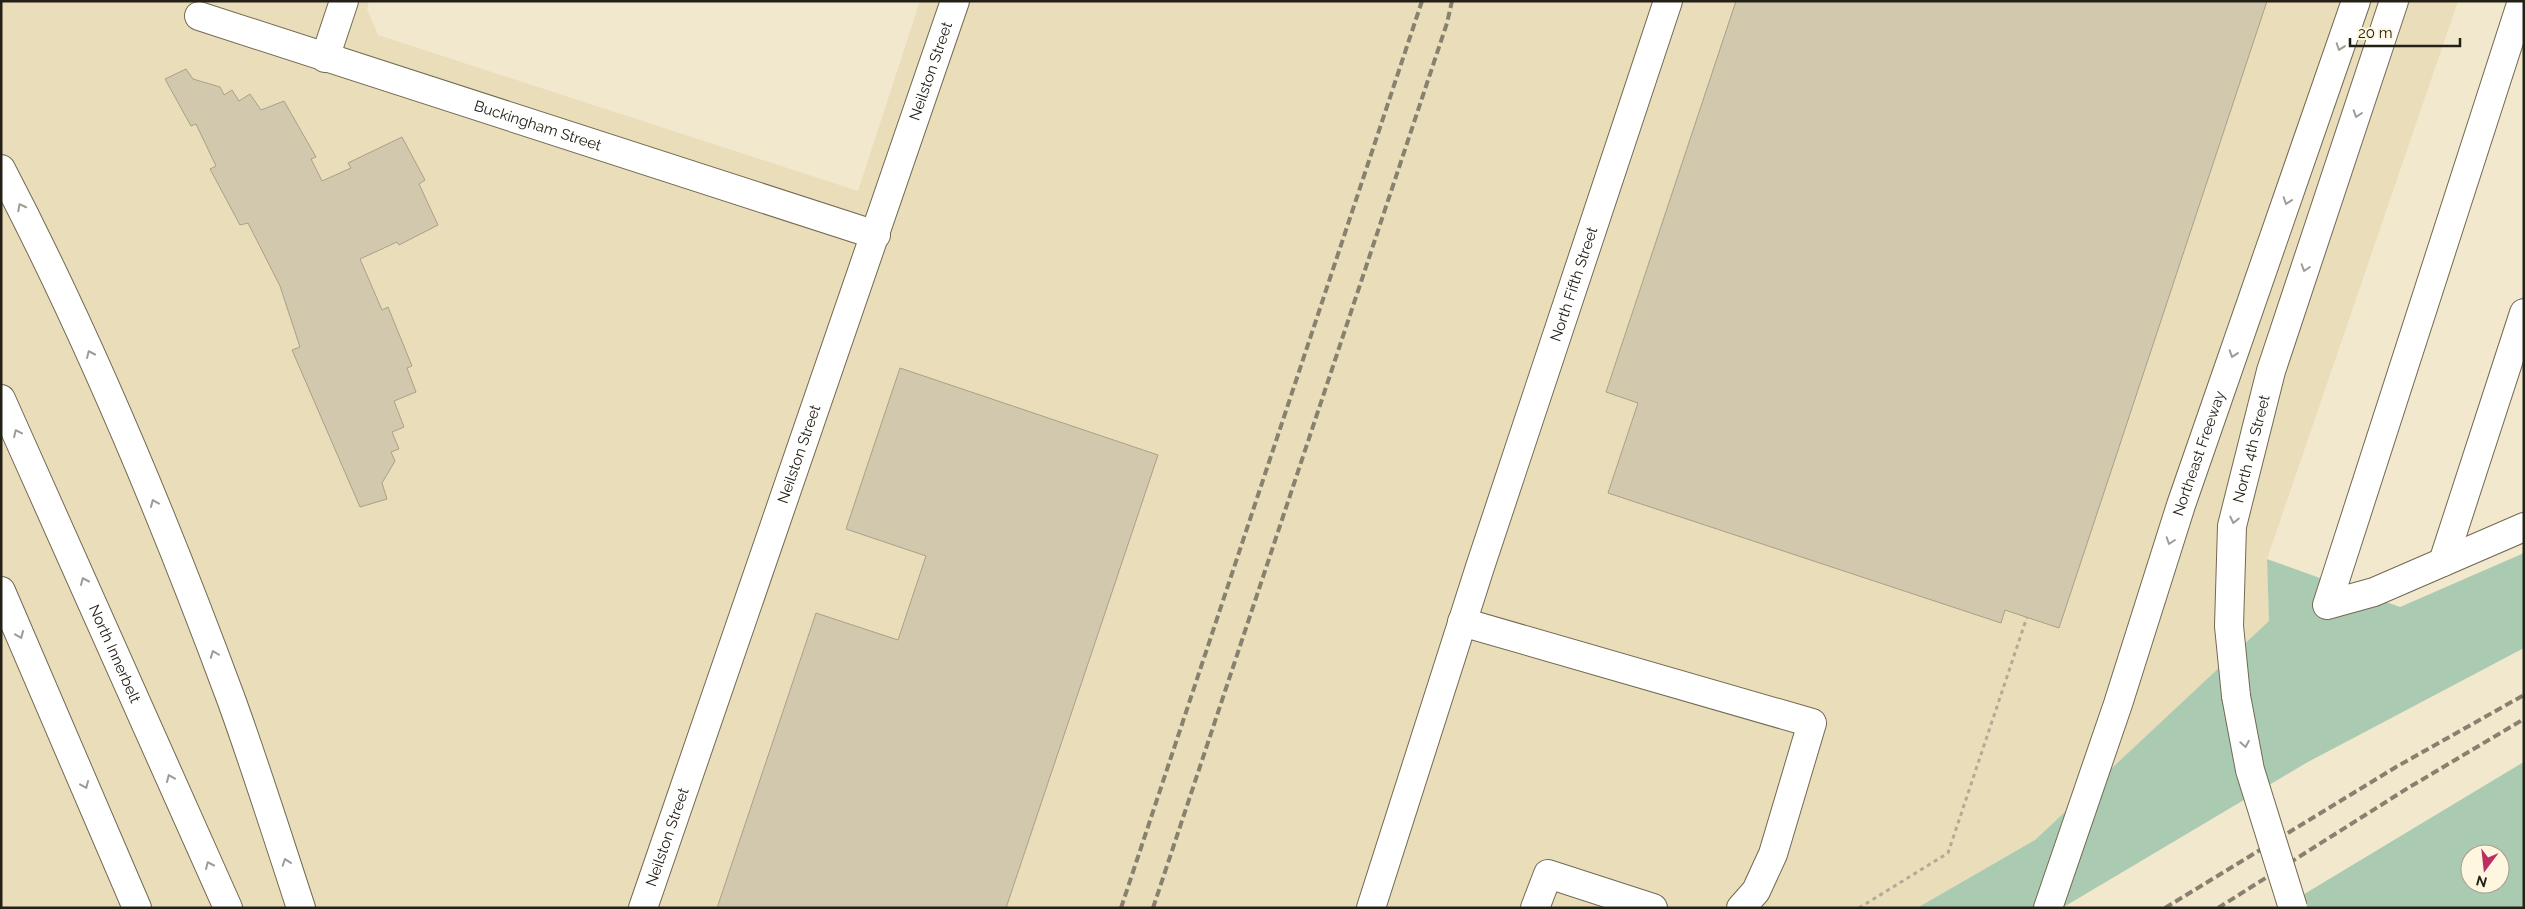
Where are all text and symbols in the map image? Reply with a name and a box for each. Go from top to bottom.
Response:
scale bar [2350,15,2460,47]
street label: Neilston Street [906,20,956,123]
text: 20 m [2358,24,2393,42]
one-way arrow [2336,43,2346,51]
street label: Buckingham Street [472,97,604,155]
one-way arrow [2352,109,2362,118]
one-way arrow [2282,196,2292,205]
one-way arrow [17,203,27,212]
street label: North Fifth Street [1547,225,1601,344]
one-way arrow [2301,263,2311,272]
one-way arrow [85,350,96,359]
one-way arrow [2229,350,2239,358]
street label: Northeast Freeway [2169,388,2229,518]
street label: North 4th Street [2229,393,2274,505]
street label: Neilston Street [774,402,824,506]
one-way arrow [13,429,24,438]
one-way arrow [149,499,160,508]
one-way arrow [2229,516,2240,525]
one-way arrow [2165,537,2175,545]
one-way arrow [80,577,91,586]
street label: North Innerbelt [85,602,144,706]
one-way arrow [14,630,25,639]
one-way arrow [209,650,220,659]
one-way arrow [2239,740,2249,749]
one-way arrow [166,774,177,783]
one-way arrow [78,780,89,789]
street label: Neilston Street [642,785,693,889]
north arrow [2460,844,2510,894]
one-way arrow [282,858,292,866]
one-way arrow [204,861,215,870]
text: N [2474,872,2489,891]

